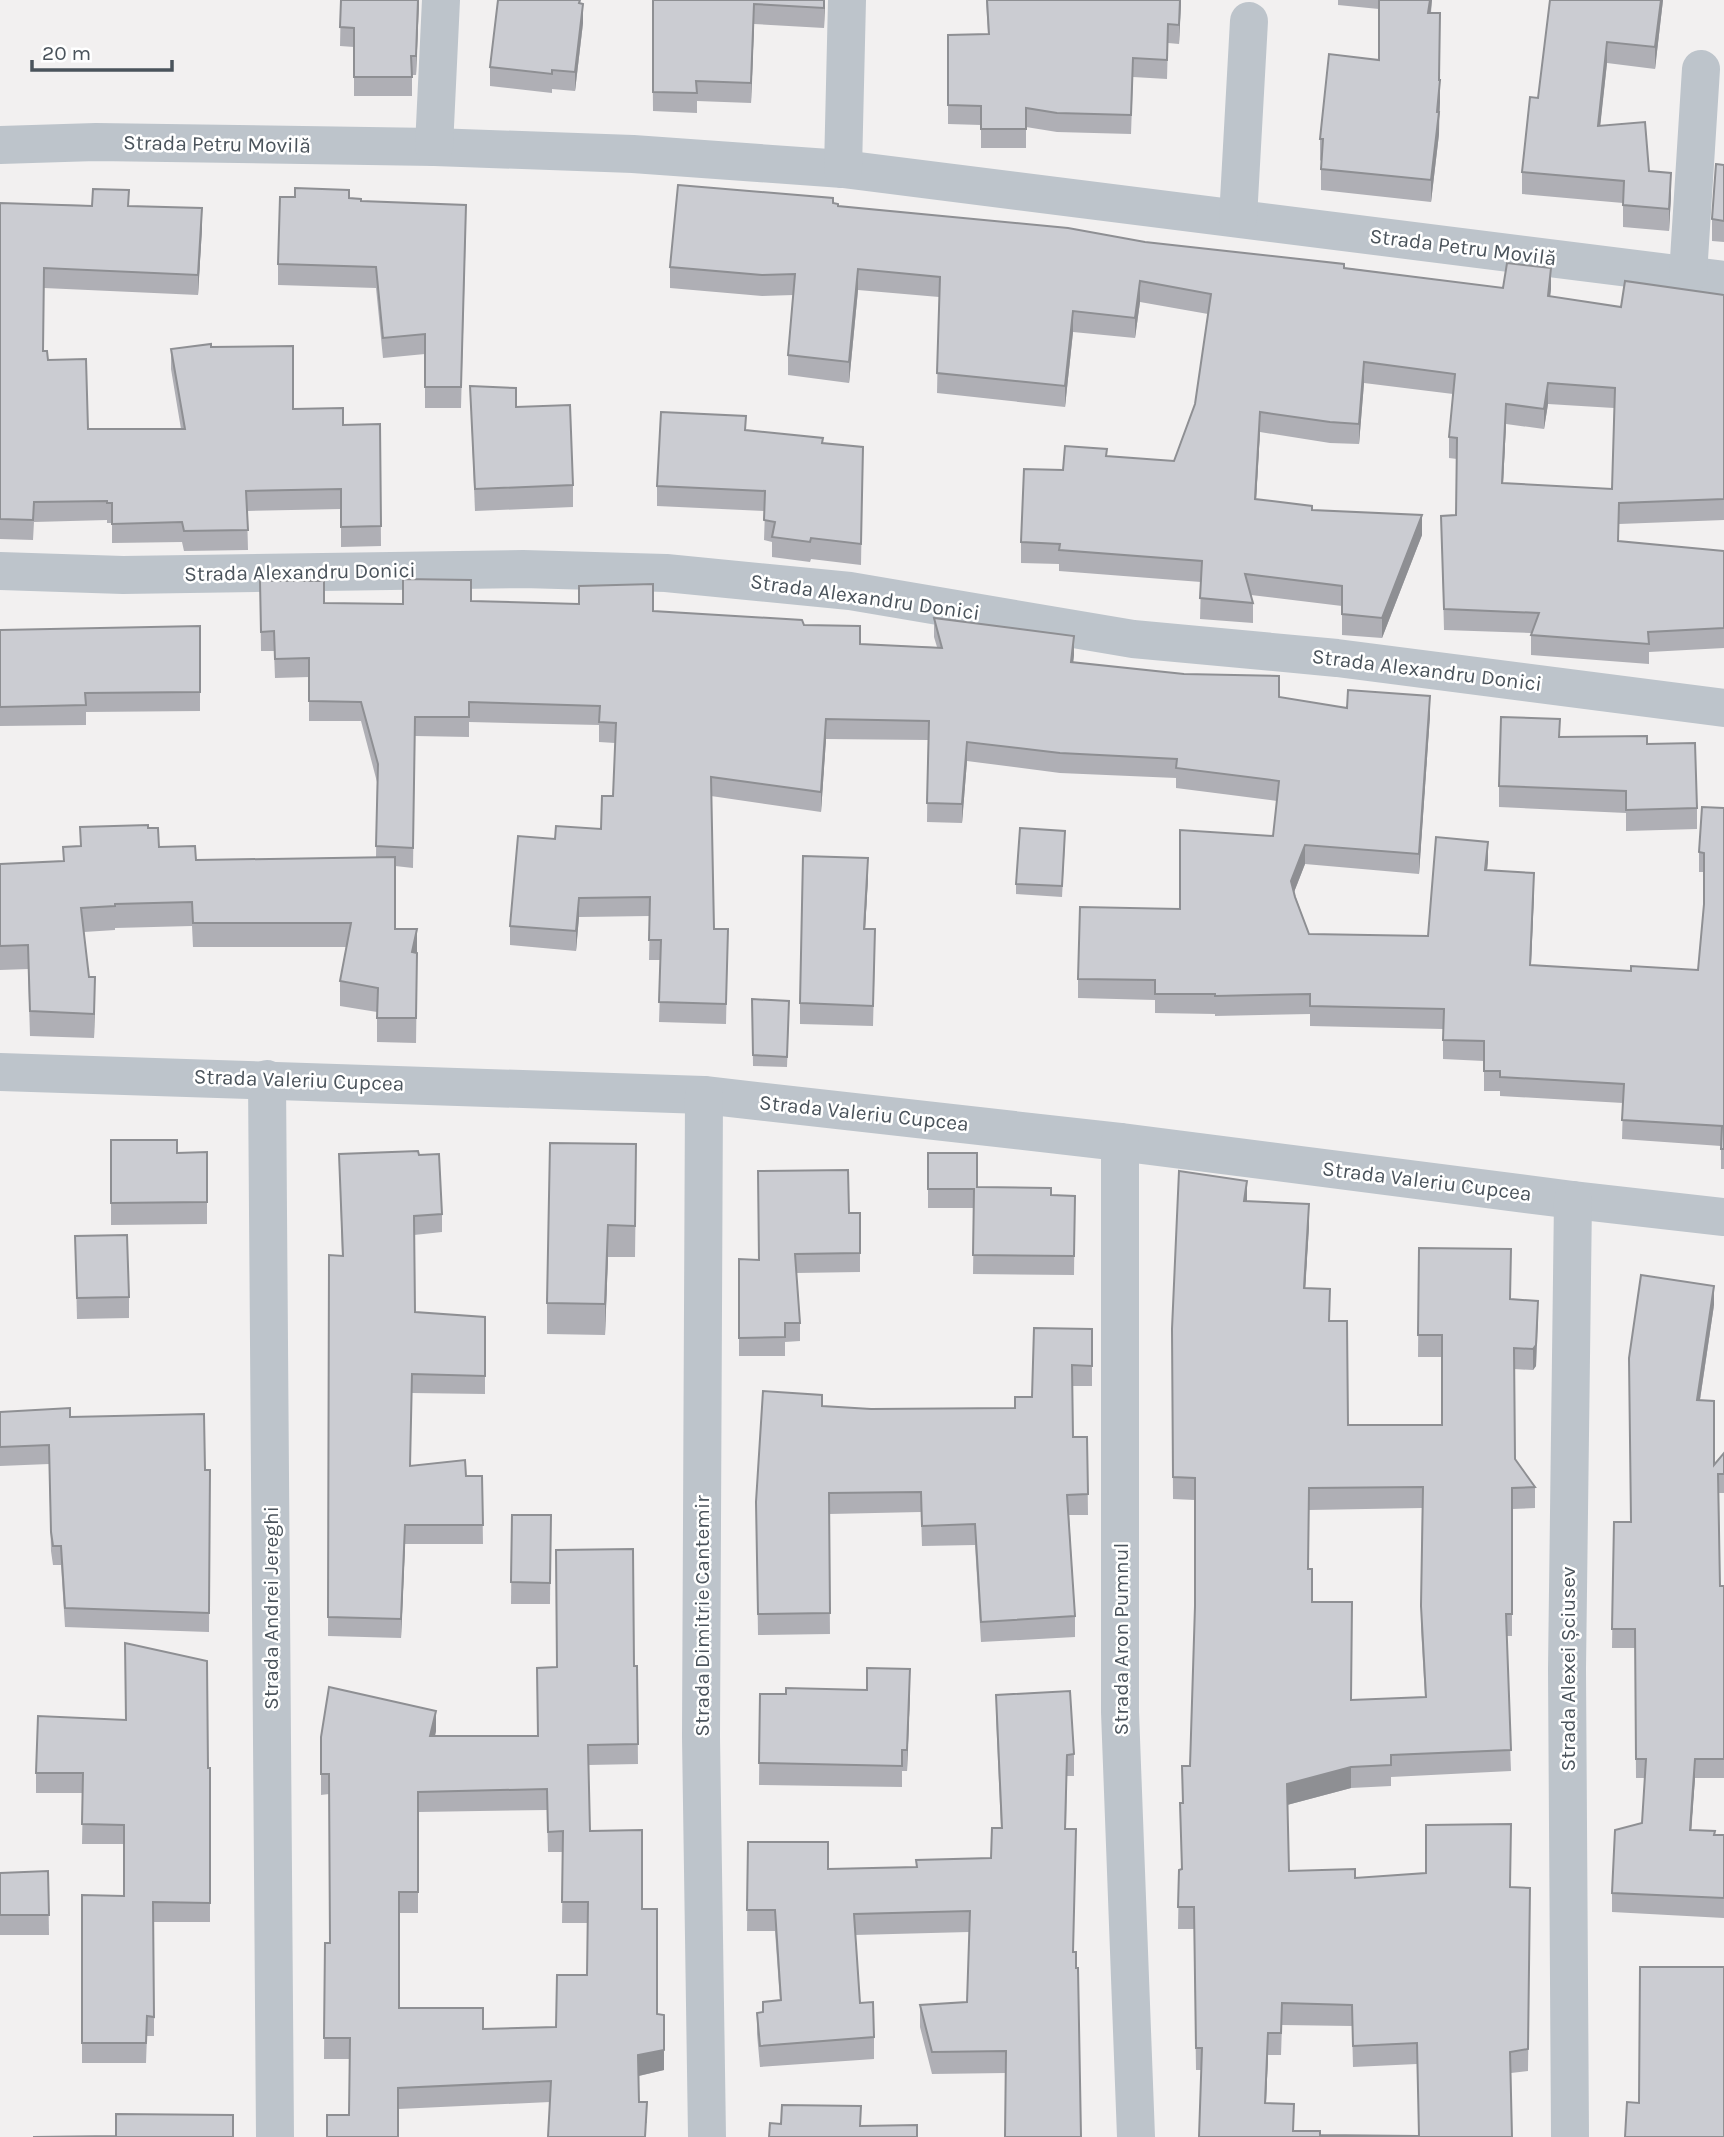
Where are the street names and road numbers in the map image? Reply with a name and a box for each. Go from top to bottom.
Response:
street label: Strada Petru Movilă [123,130,311,158]
street label: Strada Petru Movilă [1368,224,1558,270]
street label: Strada Alexandru Donici [184,558,416,586]
street label: Strada Alexandru Donici [749,569,981,625]
street label: Strada Alexandru Donici [1311,644,1543,696]
street label: Strada Valeriu Cupcea [193,1064,405,1096]
street label: Strada Valeriu Cupcea [758,1090,970,1136]
street label: Strada Valeriu Cupcea [1321,1156,1533,1206]
street label: Strada Dimitrie Cantemir [690,1495,714,1737]
street label: Strada Andrei Jereghi [259,1506,283,1710]
street label: Strada Aron Pumnul [1109,1543,1133,1735]
street label: Strada Alexei Șciusev [1556,1566,1580,1772]

